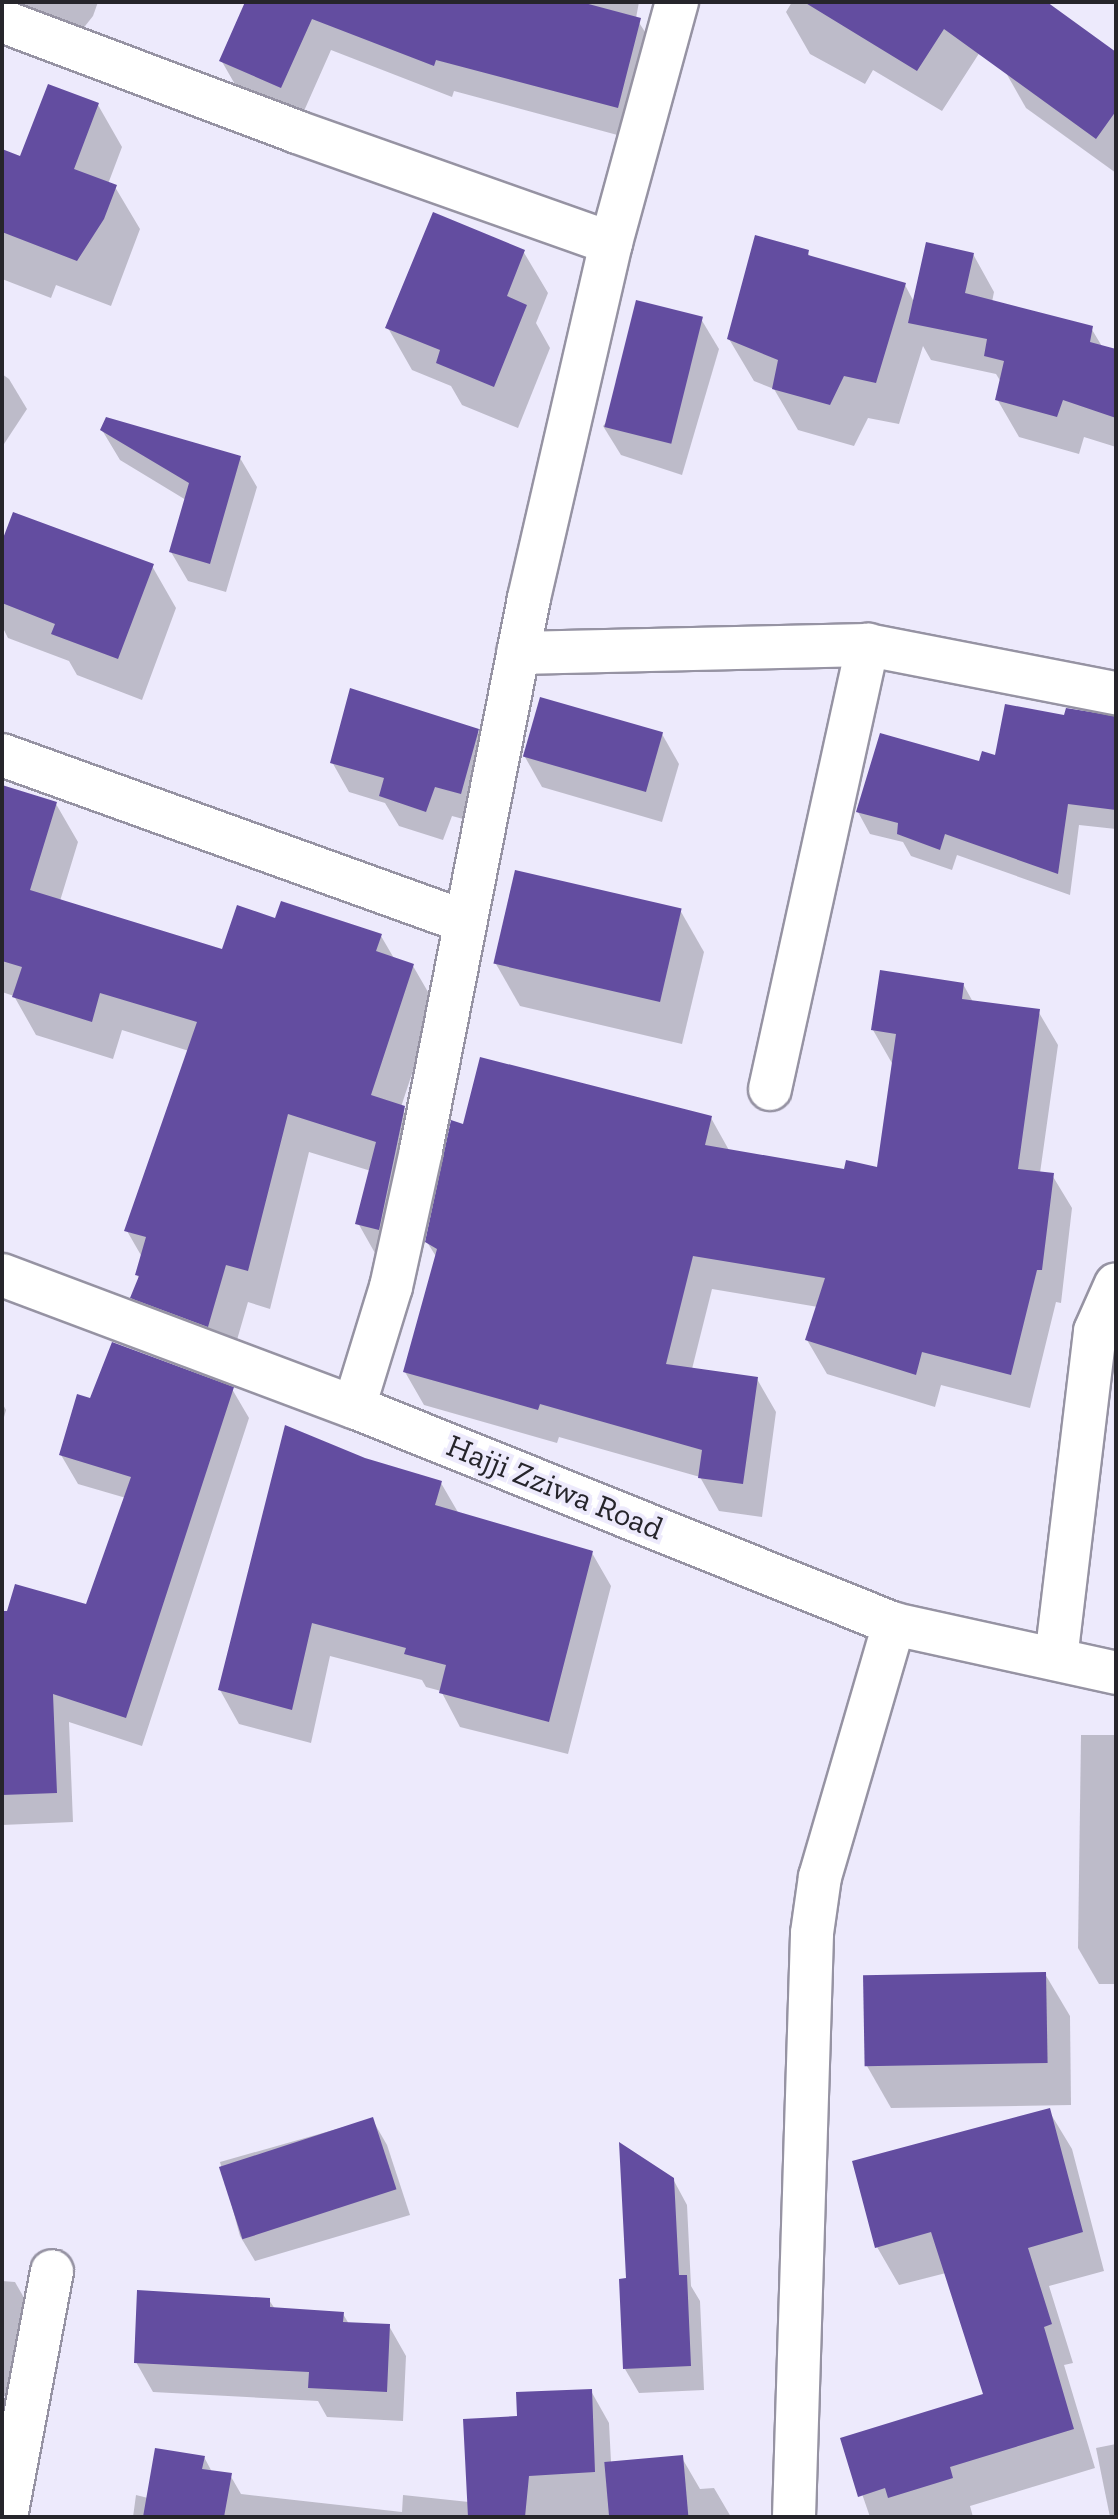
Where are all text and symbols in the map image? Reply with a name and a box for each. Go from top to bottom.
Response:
street label: Hajji Zziwa Road [441,1426,669,1548]

